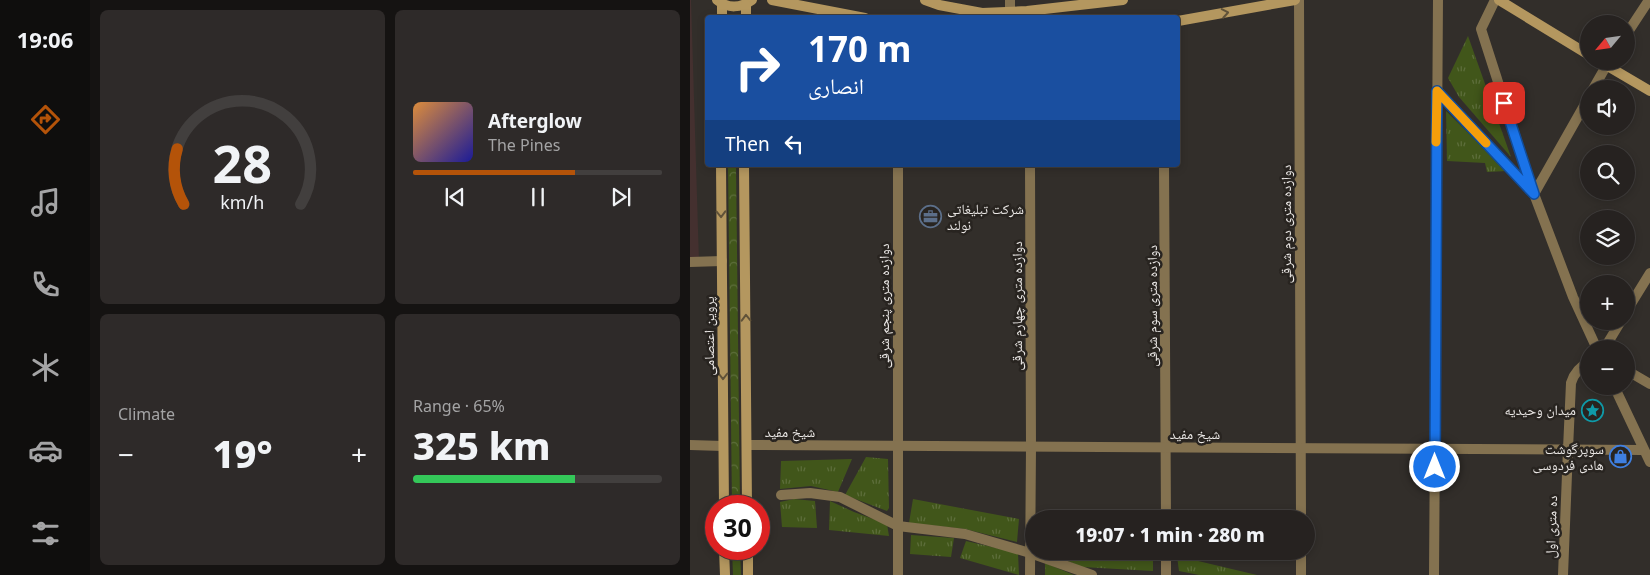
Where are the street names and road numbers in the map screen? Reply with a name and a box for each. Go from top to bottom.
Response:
street label: دوازده متری دوم شرقی [1276,164,1296,283]
street label: دوازده متری چهارم شرقی [1007,241,1027,371]
street label: دوازده متری پنجم شرقی [874,243,894,369]
street label: دوازده متری سوم شرقی [1142,245,1162,367]
street label: پروین اعتصامی [699,296,718,376]
street label: شیخ مفید [765,422,815,442]
street label: شیخ مفید [1170,424,1220,444]
street label: ده متری اول [1540,495,1561,559]

